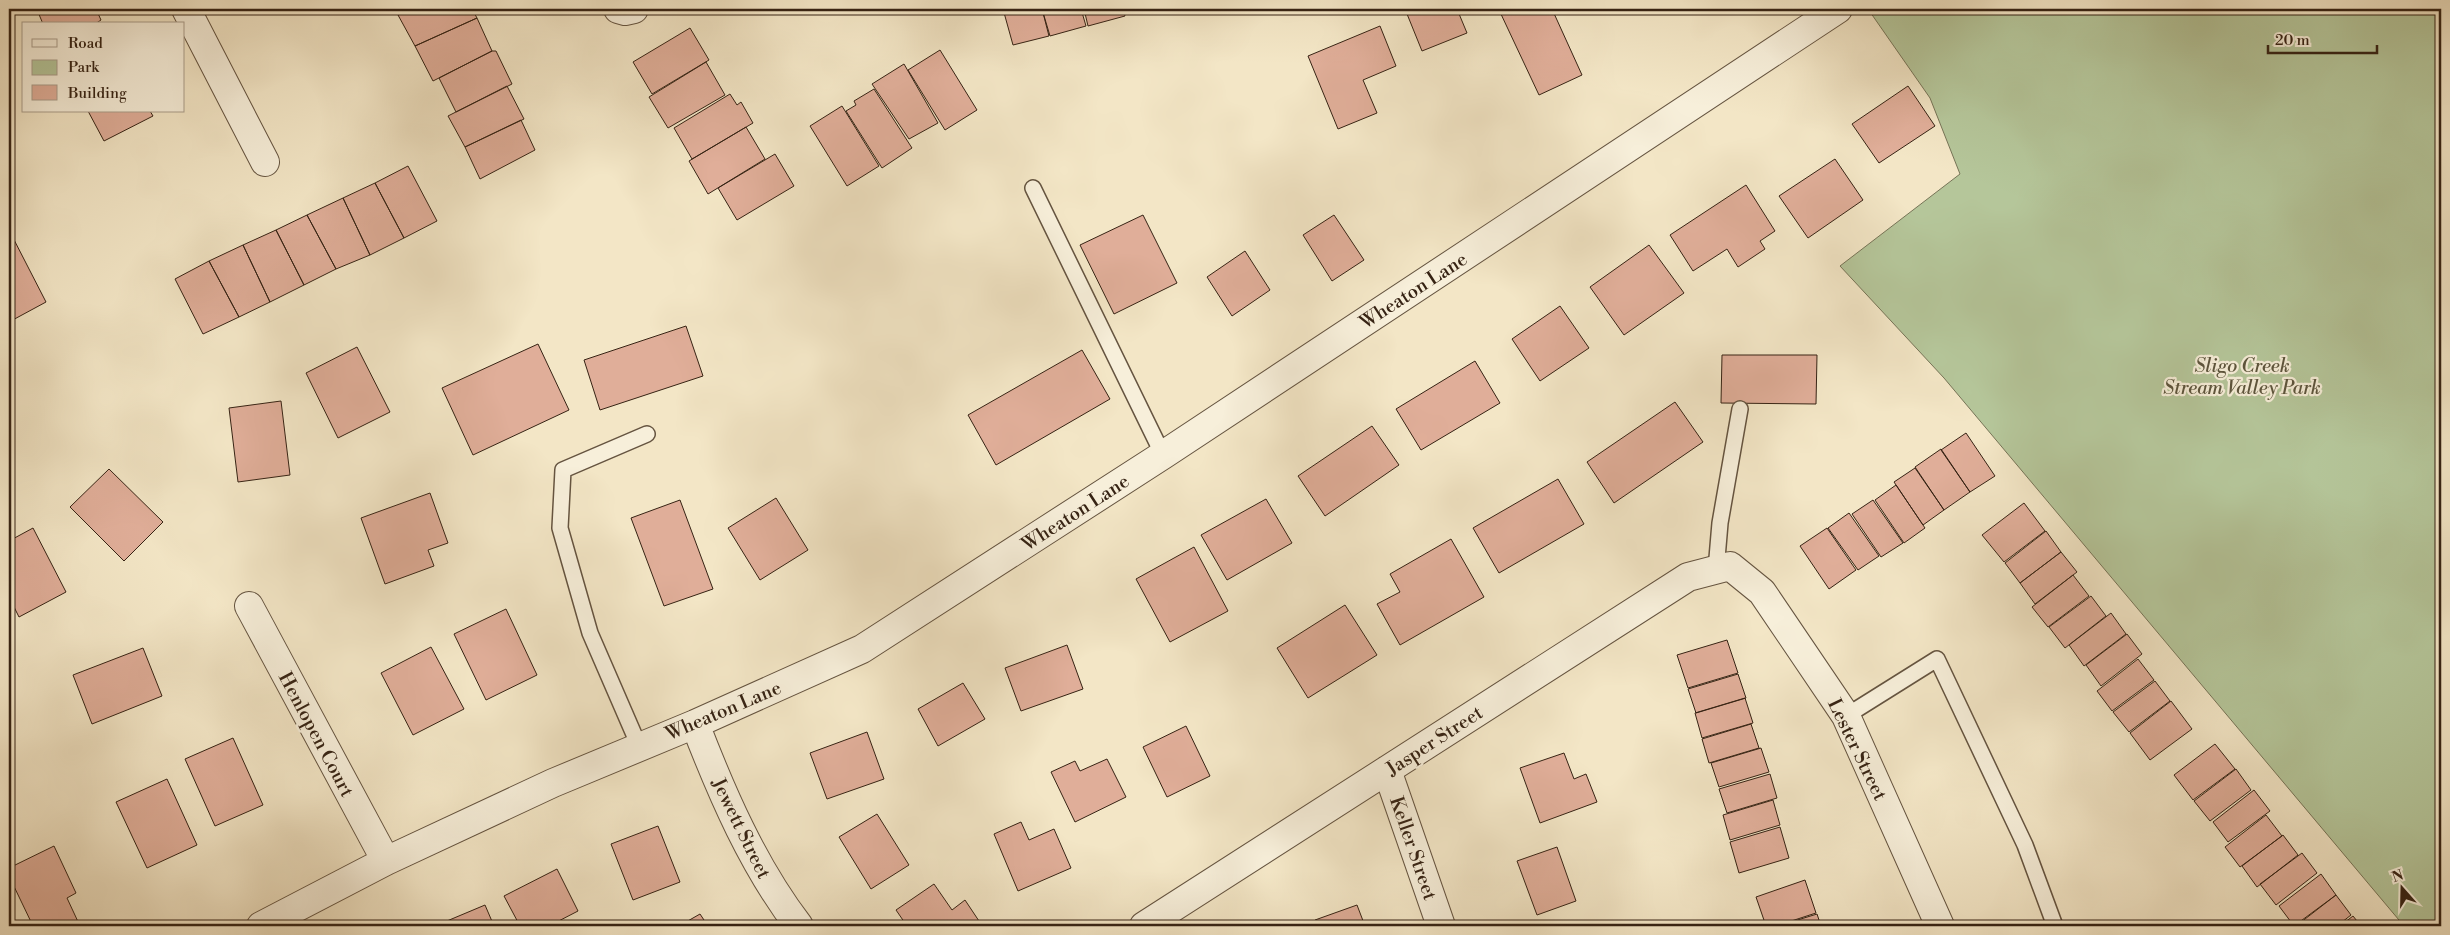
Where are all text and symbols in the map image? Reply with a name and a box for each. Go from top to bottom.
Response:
legend [22,22,185,112]
scale bar [2268,22,2376,54]
text: 20 m [2275,31,2310,50]
text: Road [68,34,103,53]
text: Park [68,58,100,77]
text: Building [67,84,127,103]
street label: Wheaton Lane [1354,247,1472,335]
park label: Sligo Creek Stream Valley Park [2163,354,2321,400]
street label: Wheaton Lane [1016,469,1134,557]
street label: Henlopen Court [273,668,359,801]
street label: Wheaton Lane [661,676,785,746]
street label: Lester Street [1822,694,1892,805]
street label: Jasper Street [1381,701,1488,781]
street label: Jewett Street [706,773,776,883]
street label: Keller Street [1384,793,1442,904]
north arrow [2378,862,2428,912]
text: N [2390,866,2406,887]

